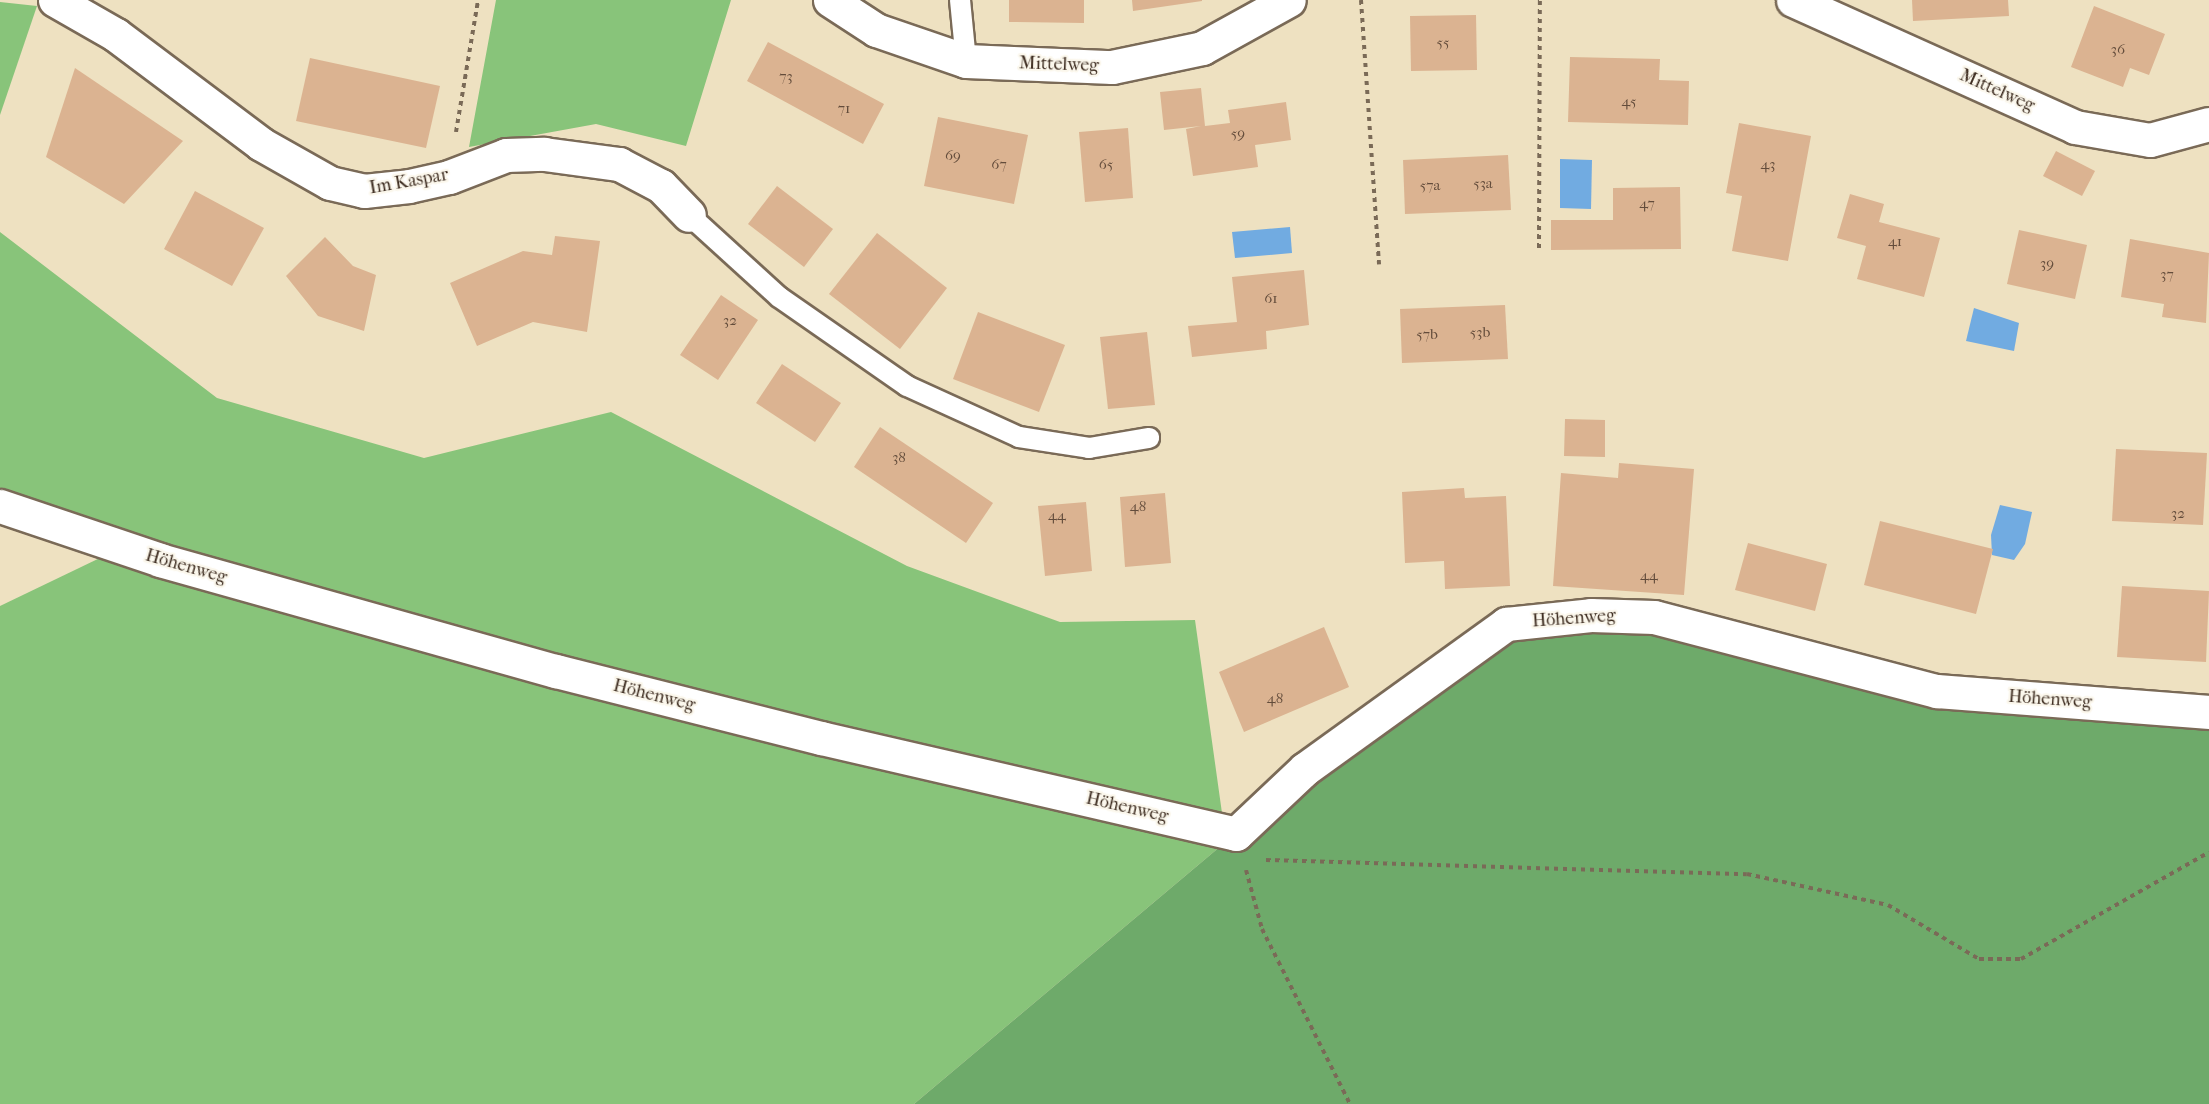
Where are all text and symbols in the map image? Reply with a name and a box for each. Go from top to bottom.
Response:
house number: 55 [1437,34,1449,52]
house number: 36 [2111,41,2125,59]
street label: Mittelweg [1019,53,1099,77]
street label: Mittelweg [1956,65,2038,117]
house number: 73 [779,68,793,86]
house number: 45 [1622,93,1636,111]
house number: 71 [838,100,850,118]
house number: 59 [1231,125,1245,143]
house number: 69 [945,147,961,165]
house number: 67 [991,156,1007,174]
house number: 65 [1099,156,1113,174]
house number: 43 [1760,156,1776,174]
street label: Im Kaspar [368,164,450,200]
house number: 53a [1473,175,1493,193]
house number: 57a [1420,177,1440,195]
house number: 47 [1639,195,1655,213]
house number: 41 [1888,233,1902,251]
house number: 39 [2040,255,2054,273]
house number: 37 [2160,266,2174,284]
house number: 61 [1264,290,1278,308]
house number: 32 [723,312,737,330]
house number: 53b [1470,324,1490,342]
house number: 57b [1416,326,1438,344]
house number: 38 [892,449,906,467]
house number: 48 [1130,498,1146,516]
house number: 32 [2171,505,2185,523]
house number: 44 [1048,507,1066,525]
street label: Höhenweg [143,545,229,589]
house number: 44 [1640,567,1658,585]
street label: Höhenweg [1532,605,1616,633]
street label: Höhenweg [611,675,697,717]
street label: Höhenweg [2008,686,2092,714]
house number: 48 [1267,690,1283,708]
street label: Höhenweg [1084,788,1170,828]

